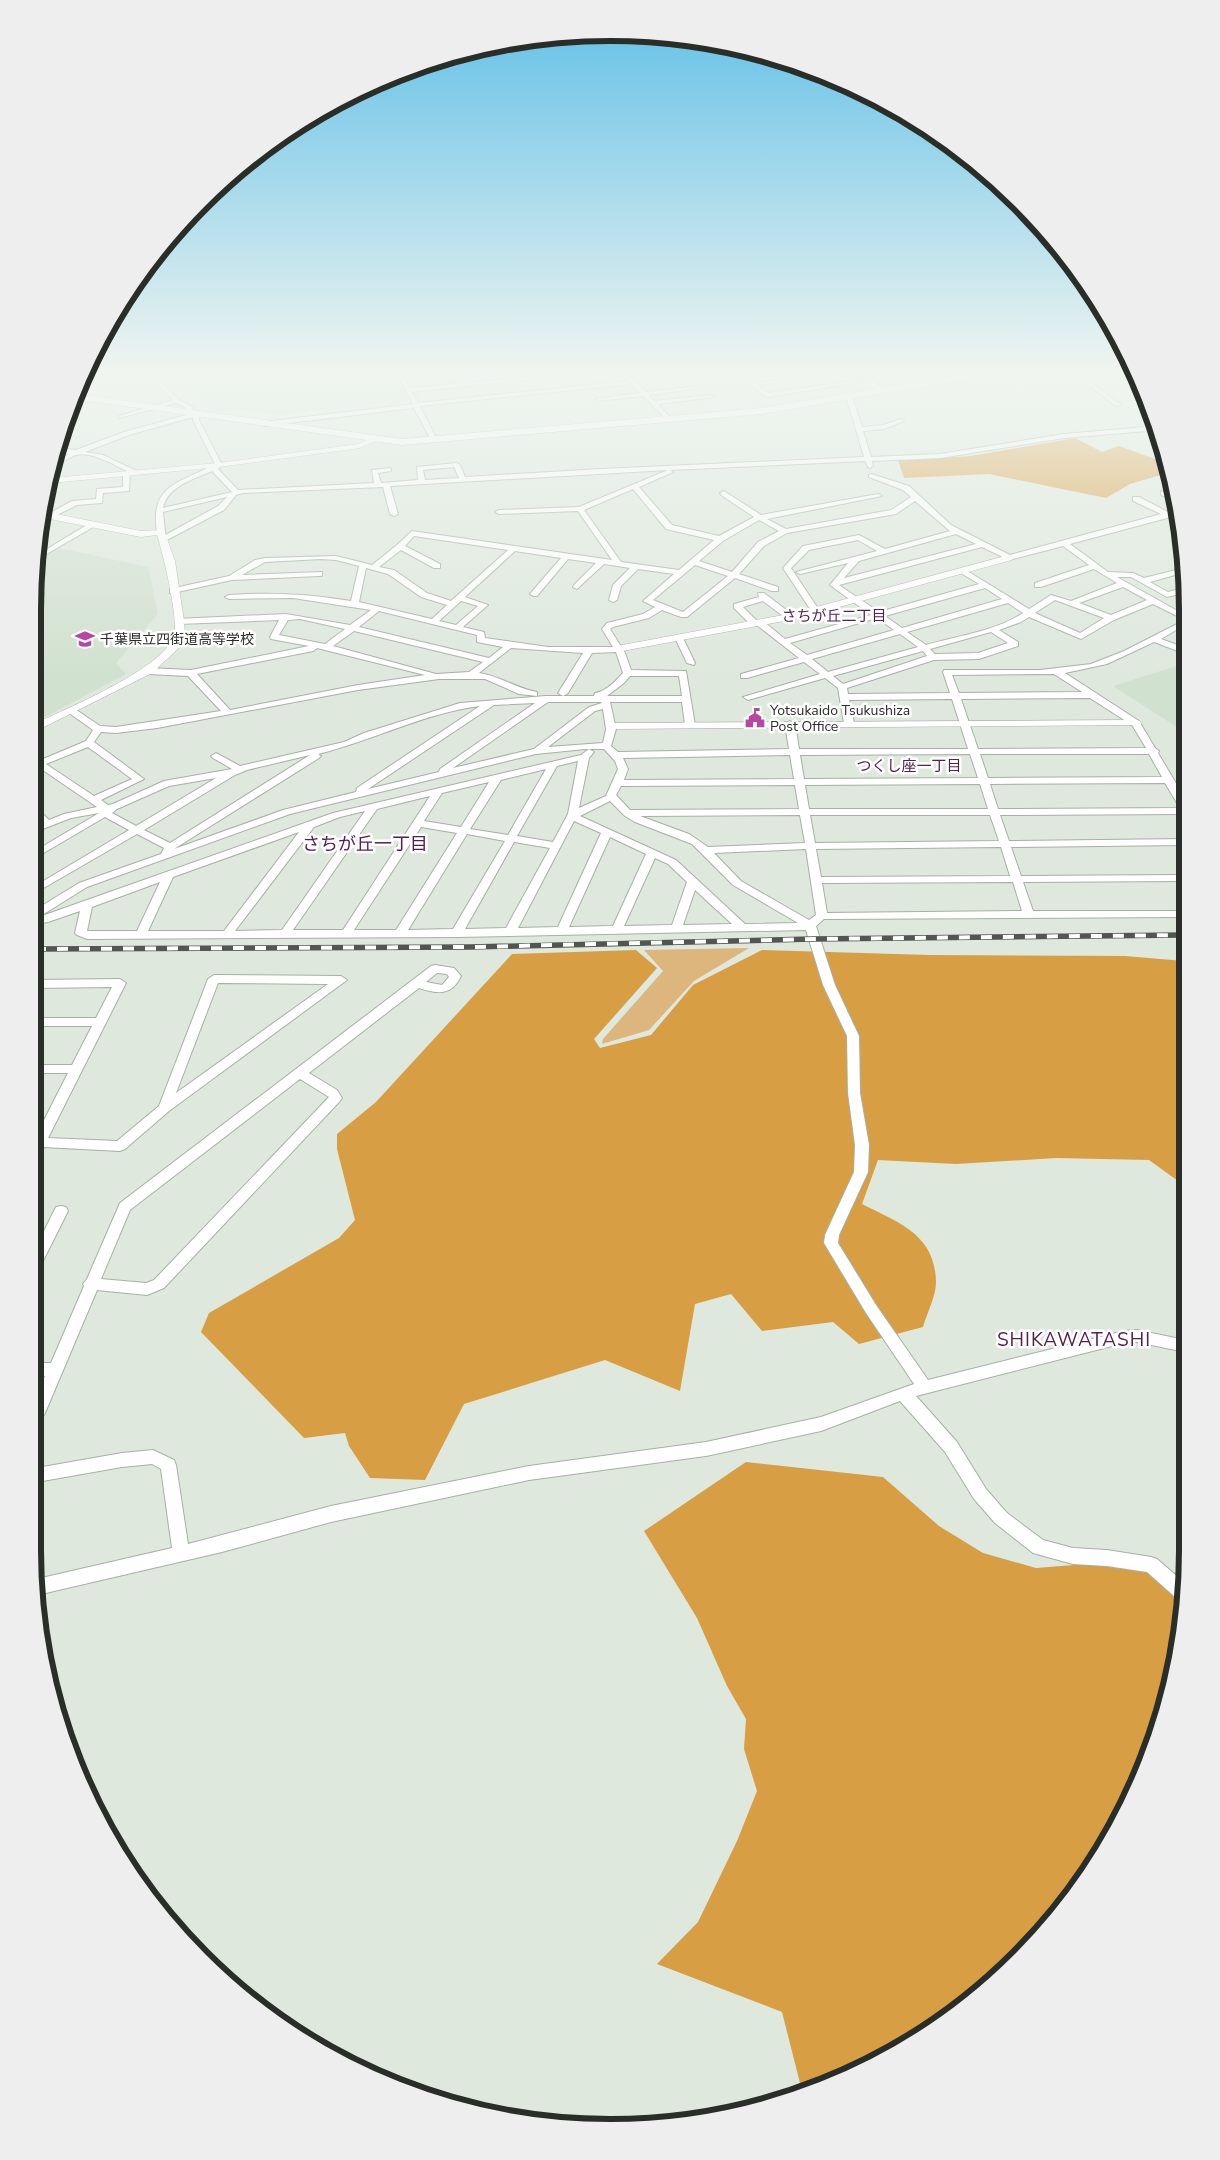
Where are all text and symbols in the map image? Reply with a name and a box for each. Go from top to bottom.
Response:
district label: さちが丘二丁目 [781,606,887,626]
school or university icon: 千葉県立四街道高等学校 [74,628,96,650]
place label: 千葉県立四街道高等学校 [100,630,254,649]
place label: Yotsukaido Tsukushiza Post Office [769,701,910,736]
public building icon: Yotsukaido Tsukushiza Post Office [744,707,766,729]
district label: つくし座一丁目 [856,756,962,776]
district label: さちが丘一丁目 [302,832,428,856]
district label: SHIKAWATASHI [997,1327,1151,1353]

